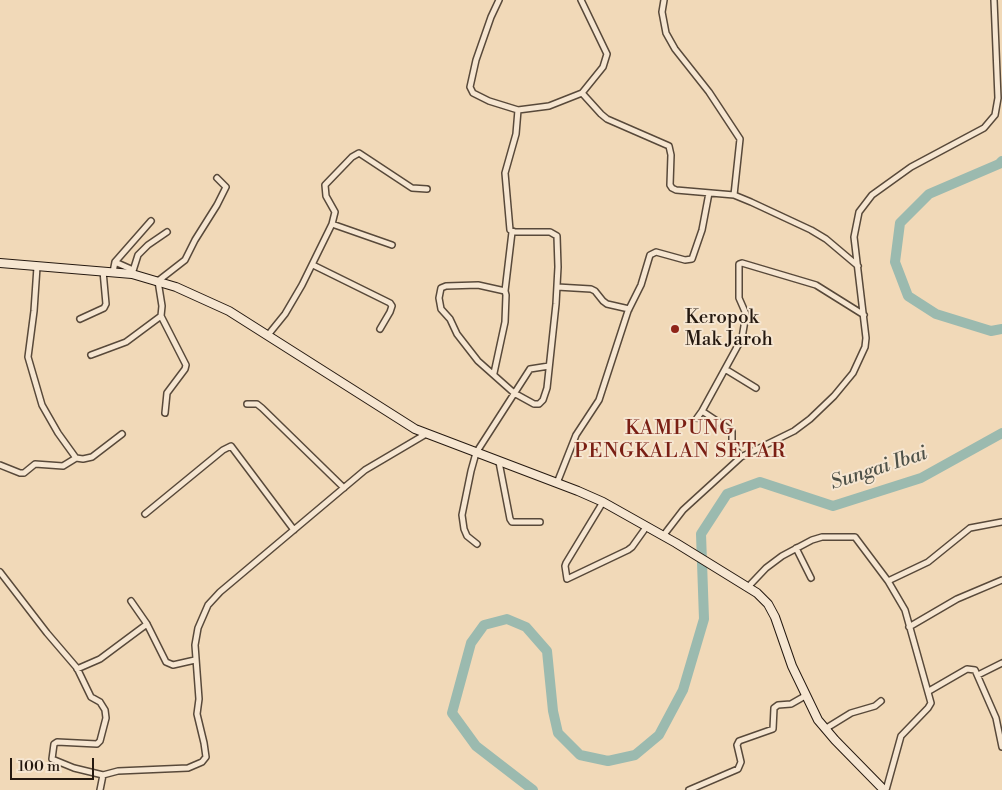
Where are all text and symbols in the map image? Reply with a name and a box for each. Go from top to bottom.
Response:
place label: Keropok Mak Jaroh [685,307,773,351]
marker: Keropok Mak Jaroh [669,323,681,335]
district label: KAMPUNG PENGKALAN SETAR [572,417,788,464]
water label: Sungai Ibai [828,442,930,496]
scale bar [12,748,96,780]
text: 100 m [18,757,60,776]

